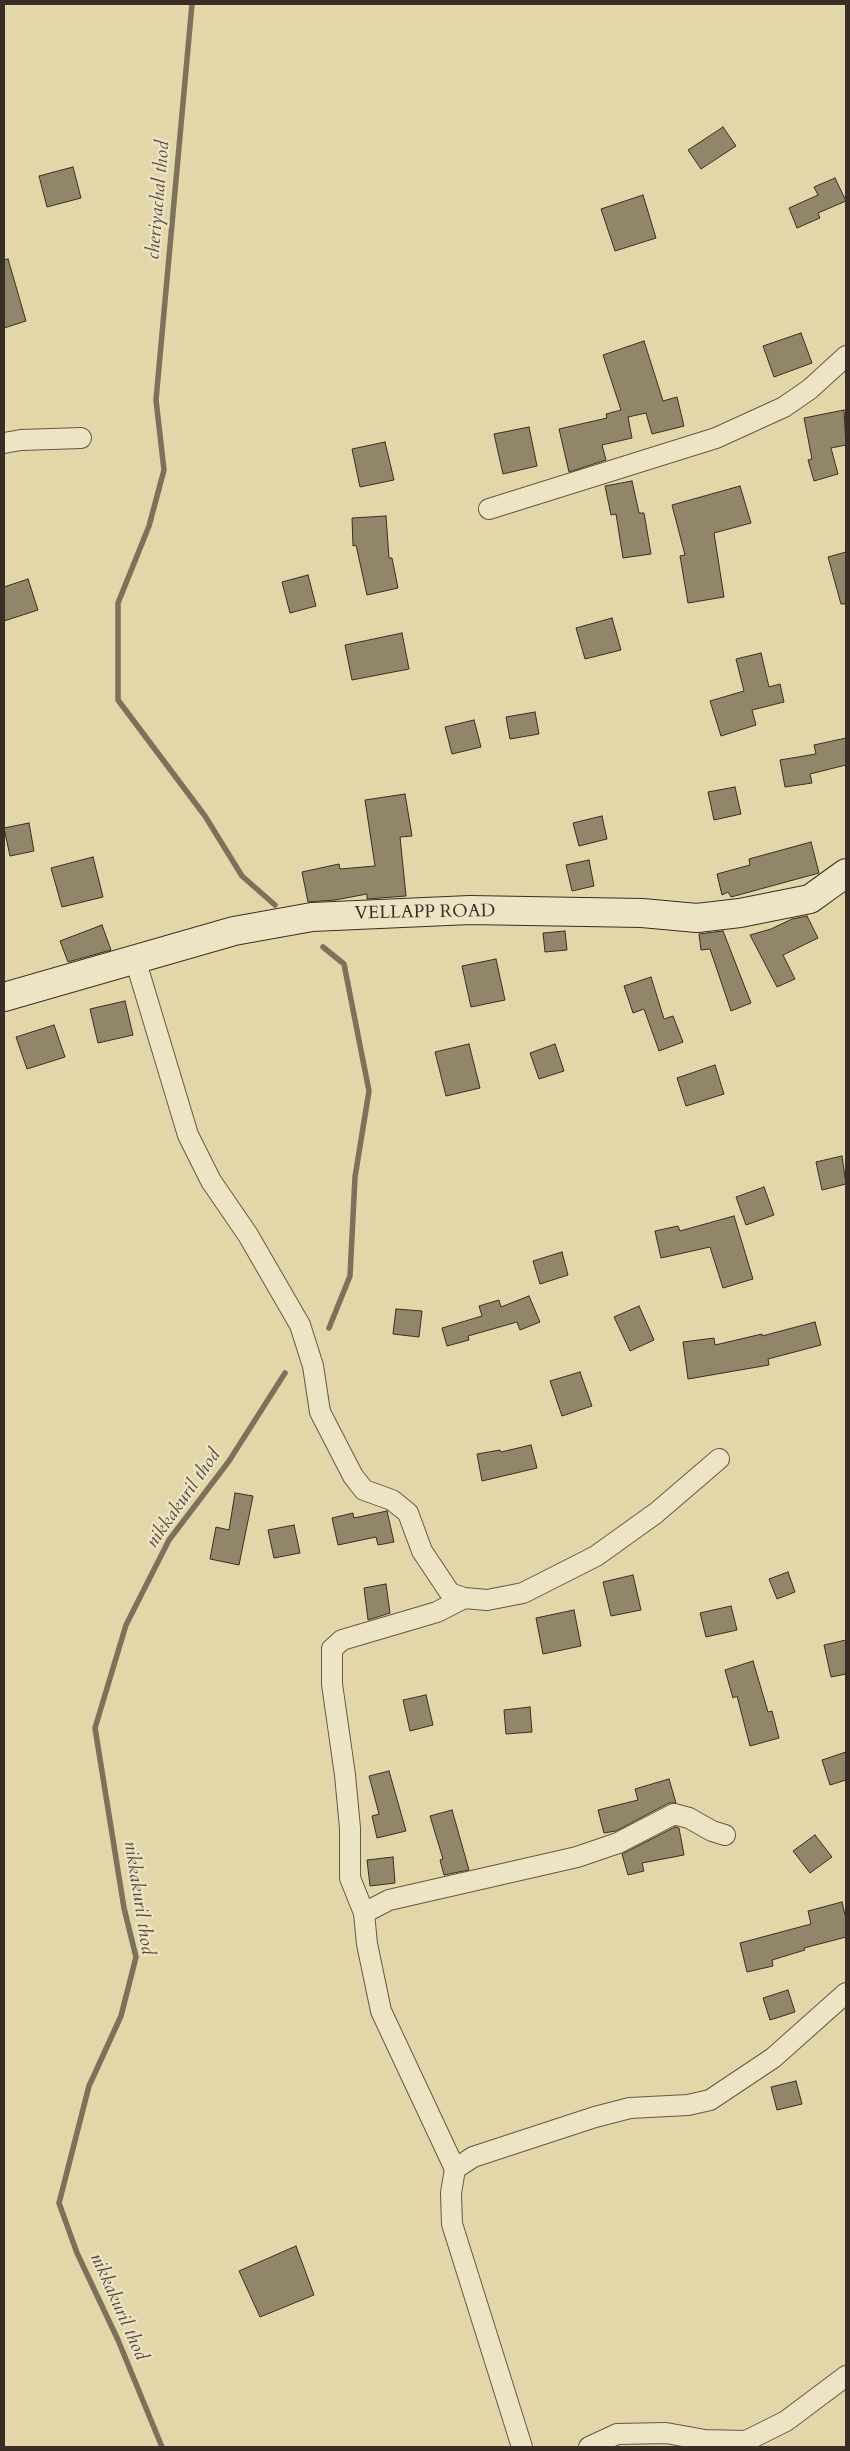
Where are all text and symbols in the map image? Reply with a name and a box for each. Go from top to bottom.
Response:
water label: cheriyachal thod [142,140,176,260]
street label: VELLAPP ROAD [355,901,495,925]
water label: nikkakuril thod [142,1445,226,1553]
water label: nikkakuril thod [118,1839,158,1957]
water label: nikkakuril thod [84,2250,152,2364]

